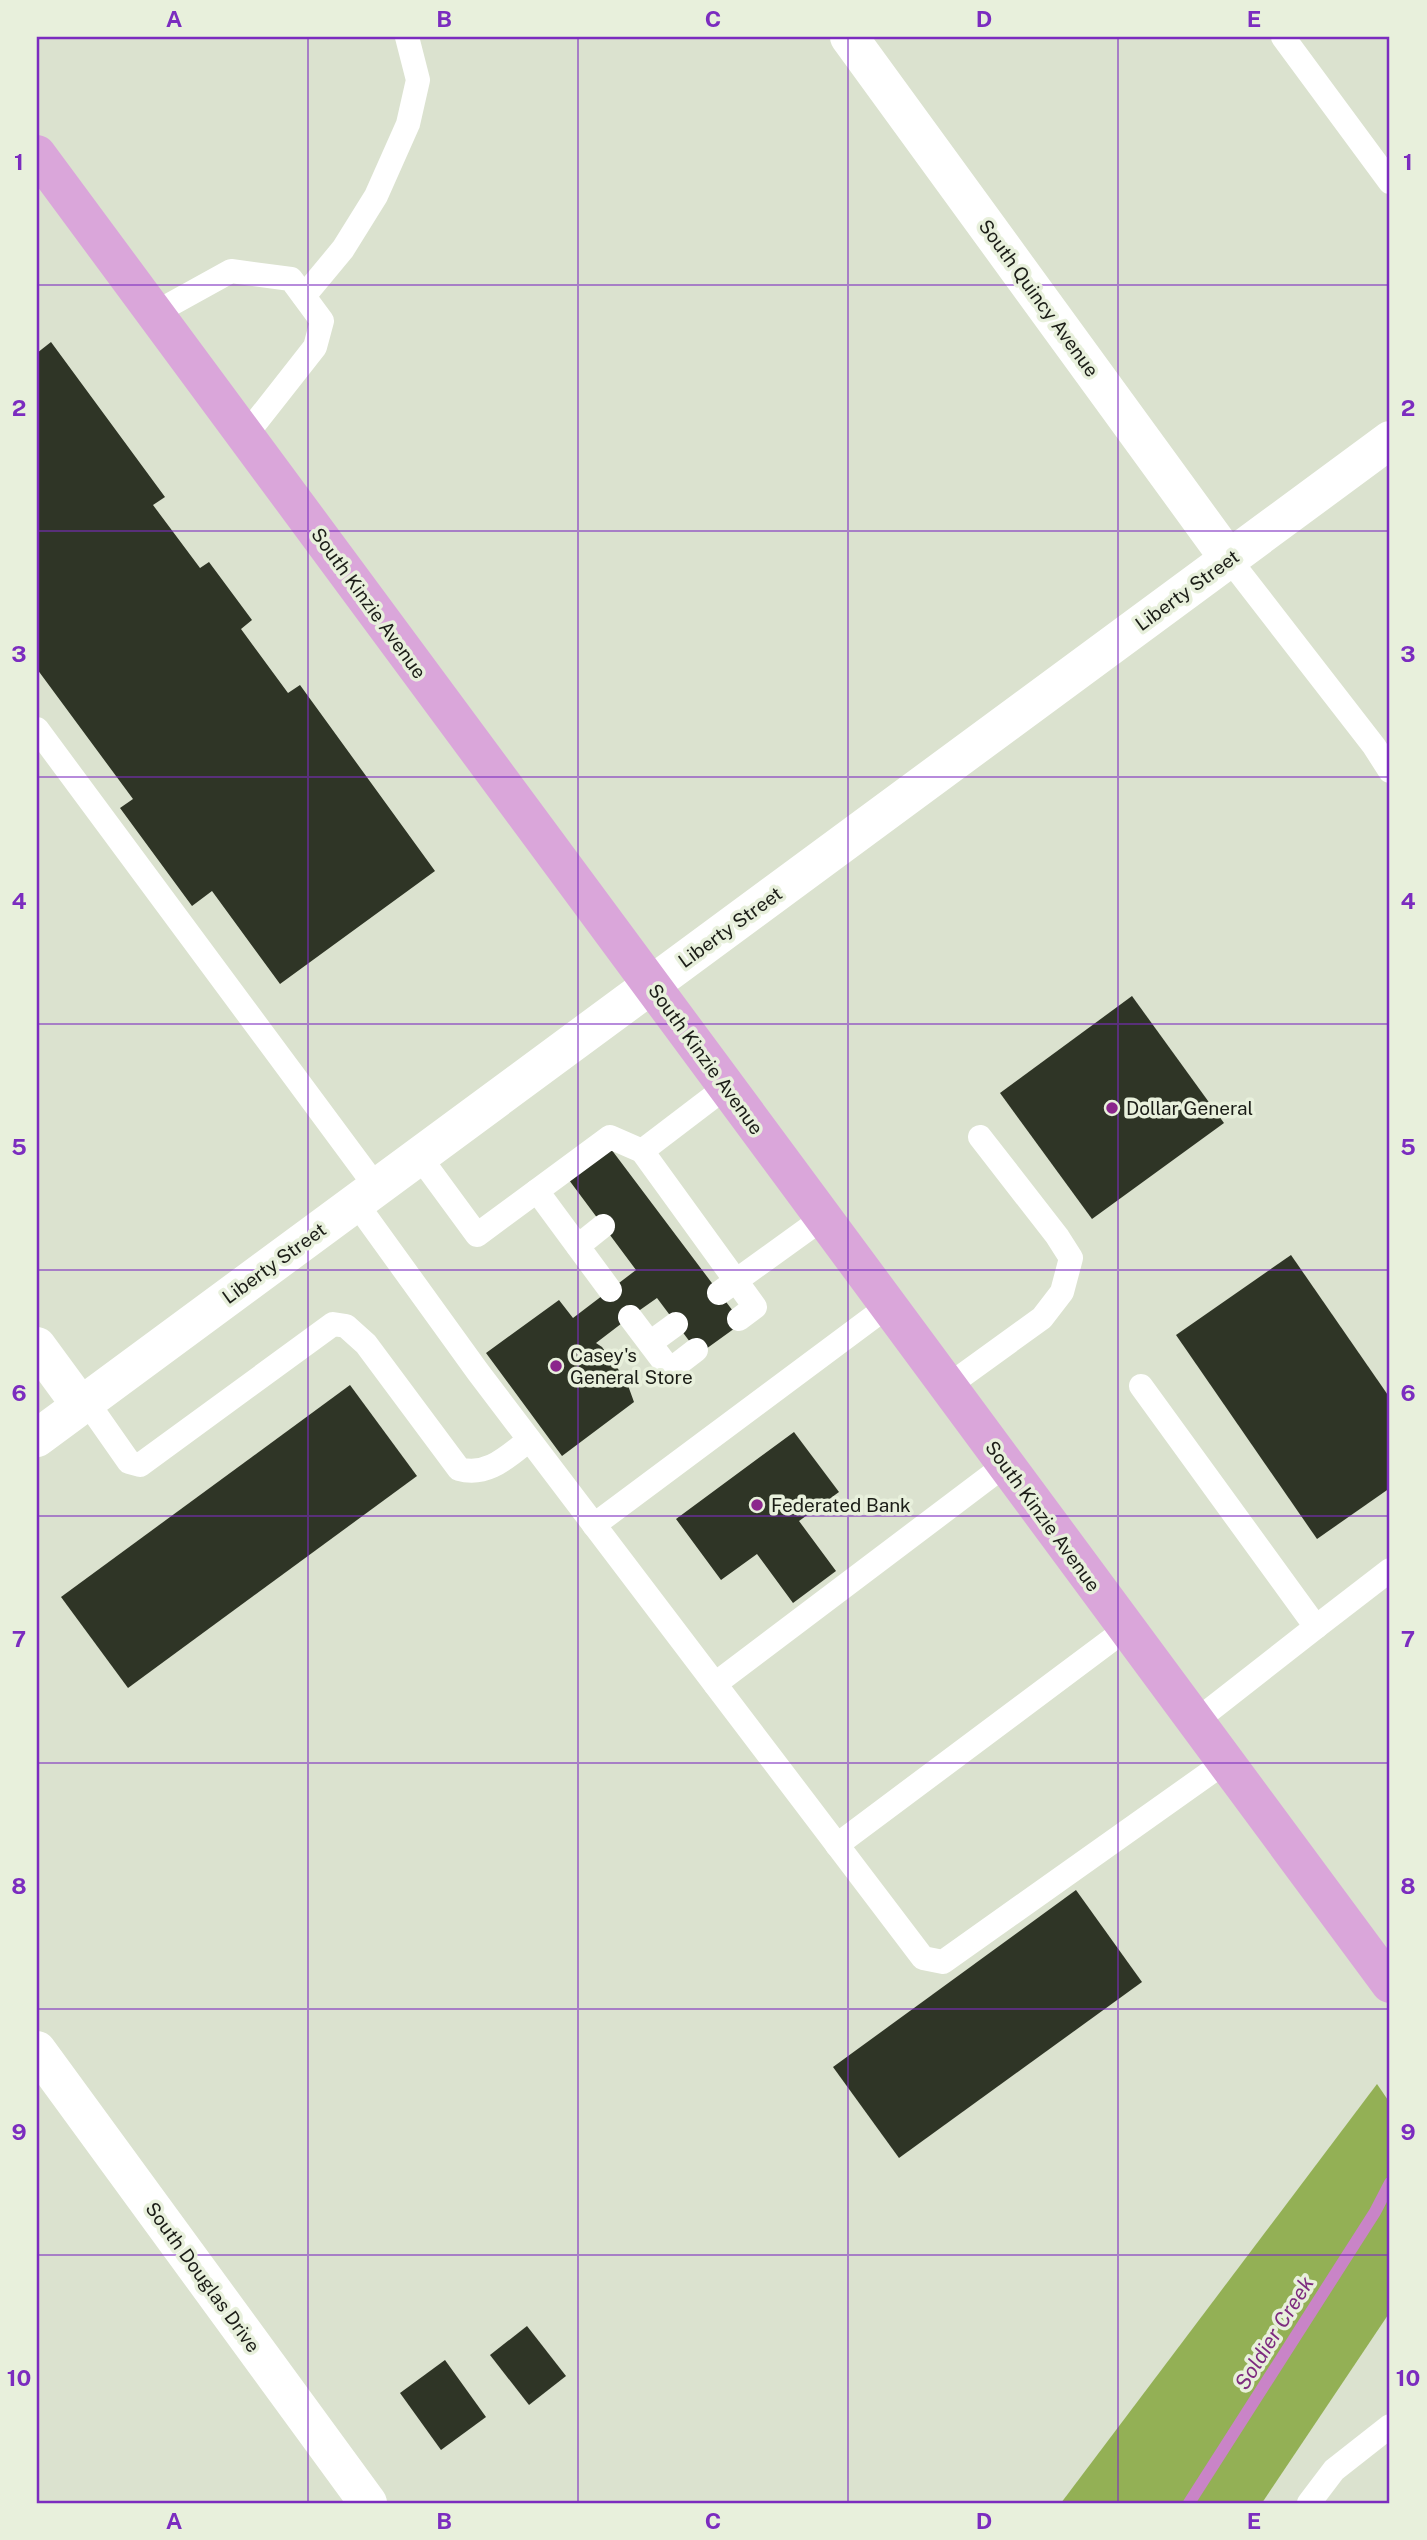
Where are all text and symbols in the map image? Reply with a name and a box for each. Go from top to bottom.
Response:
text: A [166,5,183,32]
text: B [436,5,452,32]
text: C [705,5,721,32]
text: D [976,5,992,32]
text: E [1247,5,1261,32]
text: 1 [14,148,24,175]
text: 1 [1403,148,1413,175]
street label: South Quincy Avenue [975,215,1103,381]
text: 2 [12,394,26,421]
text: 2 [1401,394,1415,421]
street label: South Kinzie Avenue [307,524,431,682]
street label: Liberty Street [1131,545,1243,635]
text: 3 [11,640,27,667]
text: 3 [1400,640,1416,667]
street label: Liberty Street [674,882,786,972]
text: 4 [11,887,27,914]
text: 4 [1400,887,1416,914]
street label: South Kinzie Avenue [644,980,768,1138]
place label: Dollar General [1126,1097,1253,1119]
marker: Dollar General [1104,1100,1120,1116]
text: 5 [11,1133,27,1160]
text: 5 [1400,1133,1416,1160]
street label: Liberty Street [218,1218,330,1308]
place label: Casey's General Store [570,1344,693,1388]
marker: Casey's General Store [548,1358,564,1374]
text: 6 [11,1379,27,1406]
text: 6 [1400,1379,1416,1406]
street label: South Kinzie Avenue [981,1437,1105,1595]
place label: Federated Bank [771,1494,911,1516]
marker: Federated Bank [749,1497,765,1513]
text: 7 [12,1625,26,1652]
text: 7 [1401,1625,1415,1652]
text: 8 [11,1872,27,1899]
text: 8 [1400,1872,1416,1899]
text: 9 [11,2118,27,2145]
text: 9 [1400,2118,1416,2145]
street label: South Douglas Drive [141,2198,265,2356]
water label: Soldier Creek [1229,2271,1319,2394]
text: 10 [7,2364,31,2391]
text: 10 [1396,2364,1420,2391]
text: A [166,2507,183,2534]
text: B [436,2507,452,2534]
text: C [705,2507,721,2534]
text: D [976,2507,992,2534]
text: E [1247,2507,1261,2534]

